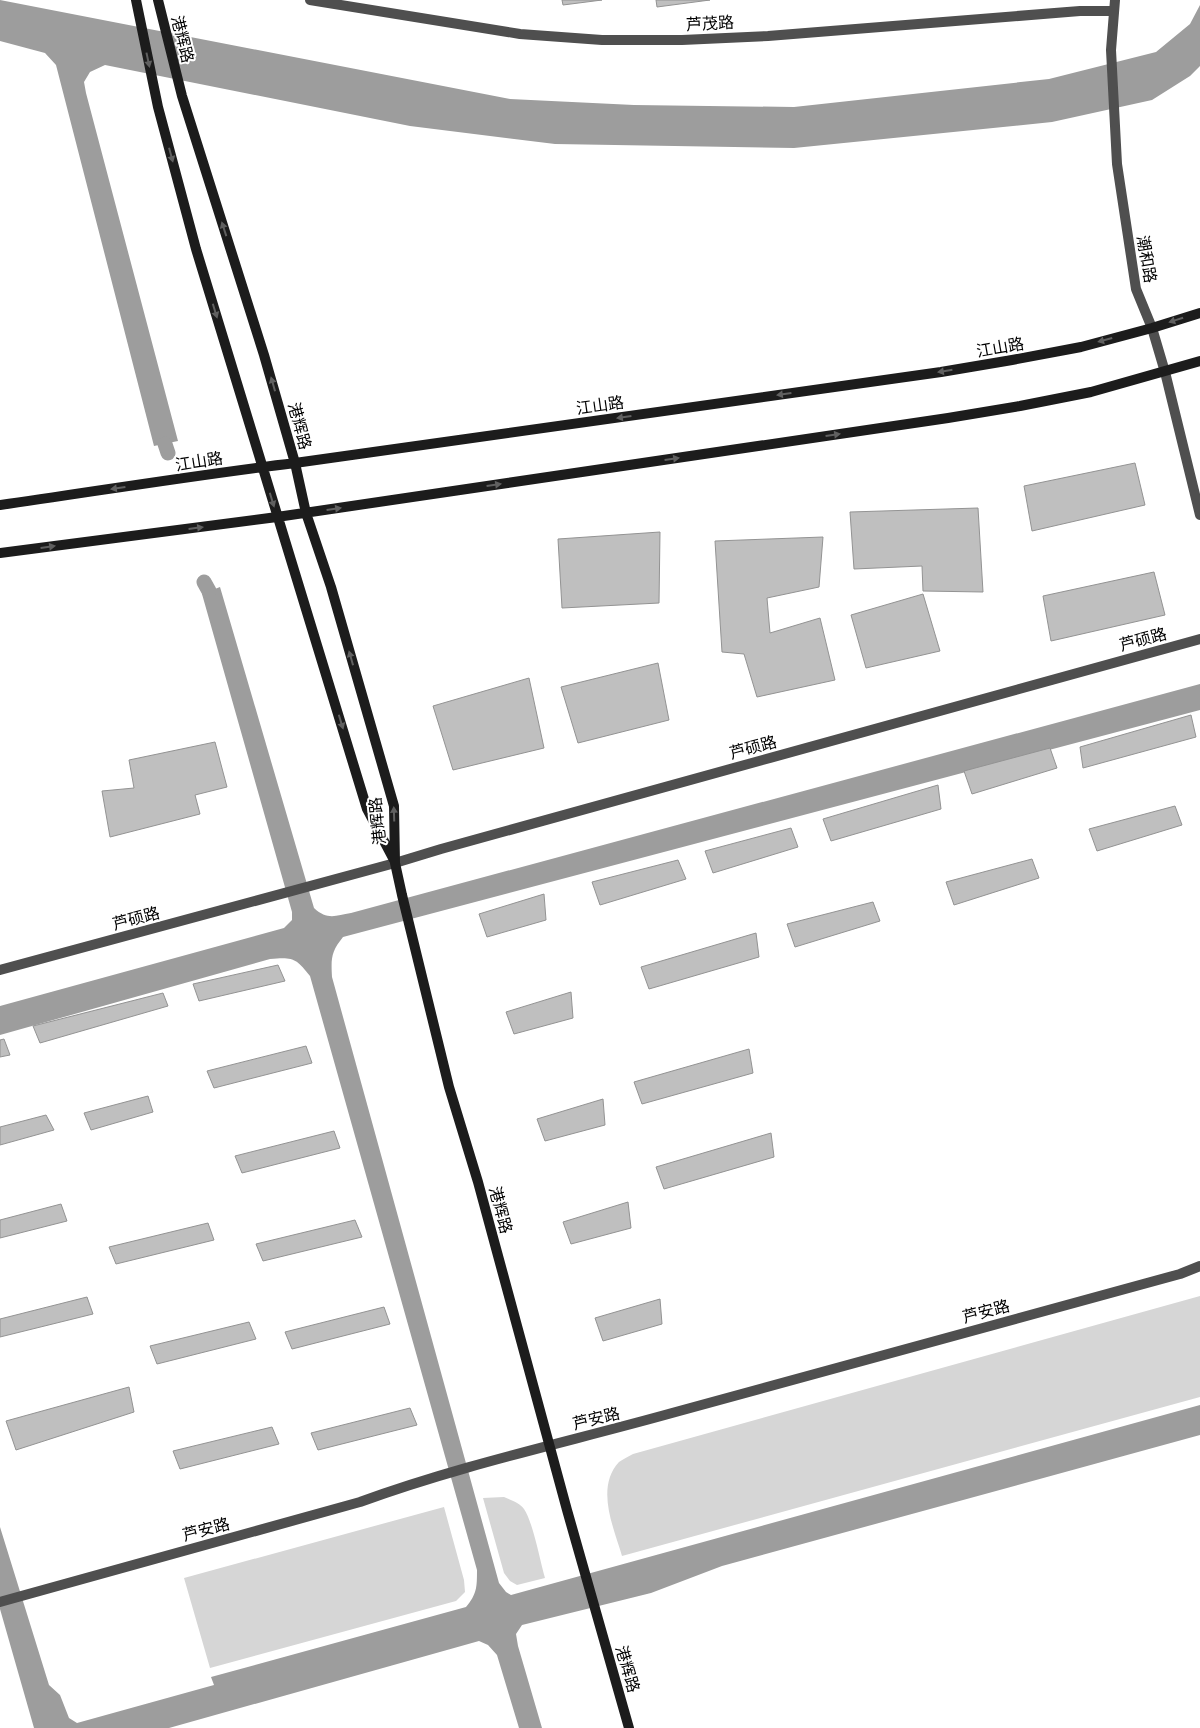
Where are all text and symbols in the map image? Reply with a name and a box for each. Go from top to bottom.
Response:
street label: 芦茂路 [685,11,735,35]
street label: 港辉路 [167,13,199,65]
one-way arrow [144,52,152,67]
one-way arrow [167,147,175,162]
one-way arrow [220,221,227,236]
street label: 潮和路 [1132,233,1162,285]
one-way arrow [212,303,220,318]
one-way arrow [1168,317,1183,325]
street label: 江山路 [974,332,1026,362]
one-way arrow [1097,337,1112,345]
one-way arrow [937,368,953,376]
one-way arrow [268,376,276,391]
one-way arrow [776,390,792,398]
street label: 江山路 [575,391,625,419]
street label: 港辉路 [283,400,317,452]
one-way arrow [615,413,631,421]
one-way arrow [826,430,842,438]
street label: 江山路 [174,446,224,476]
one-way arrow [665,454,681,462]
one-way arrow [487,481,503,489]
one-way arrow [110,484,126,492]
one-way arrow [269,493,277,508]
one-way arrow [326,504,342,512]
one-way arrow [189,523,205,531]
one-way arrow [41,543,57,551]
street label: 芦硕路 [1117,622,1169,656]
one-way arrow [346,650,354,665]
one-way arrow [337,715,345,730]
street label: 芦硕路 [727,730,779,764]
street label: 港辉路 [364,796,390,846]
one-way arrow [390,806,398,822]
street label: 芦硕路 [110,901,162,935]
street label: 港辉路 [484,1184,518,1236]
street label: 芦安路 [960,1294,1012,1328]
street label: 芦安路 [570,1402,622,1434]
street label: 芦安路 [180,1512,232,1546]
street label: 港辉路 [611,1643,645,1695]

